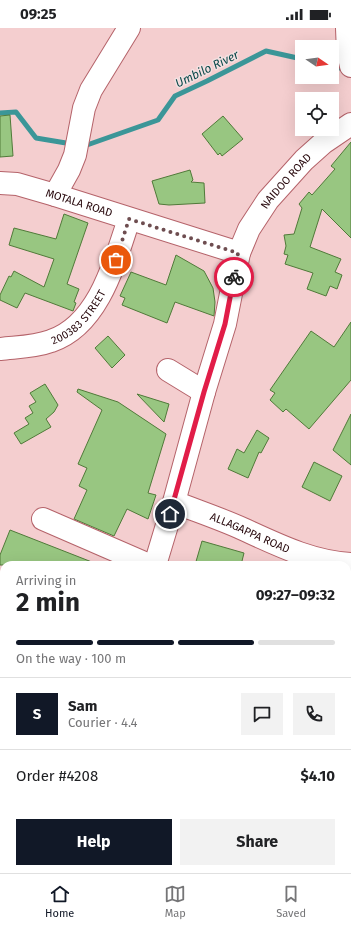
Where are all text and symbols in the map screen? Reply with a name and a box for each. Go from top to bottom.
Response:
text: 09:25 [20,5,56,23]
north arrow [295,40,339,84]
map controls [295,40,339,136]
water label: Umbilo River [173,47,241,90]
button: locate [295,92,339,136]
street label: NAIDOO ROAD [258,150,314,211]
street label: MOTALA ROAD [44,186,114,219]
pin [99,243,133,277]
icon: bag [105,249,127,271]
courier [214,257,254,297]
icon: bike [223,266,245,288]
street label: 200383 STREET [49,287,108,347]
pin [153,497,187,531]
icon: home [159,503,181,525]
street label: ALLAGAPPA ROAD [208,510,292,556]
text: Arriving in [16,573,76,588]
text: 09:27–09:32 [256,586,335,604]
text: 2 min [16,587,80,618]
text: On the way · 100 m [16,651,126,666]
button: chat [241,693,283,735]
button: phone [293,693,335,735]
text: Sam [68,697,97,715]
text: S [33,705,41,723]
text: Courier · 4.4 [68,715,138,730]
text: Order #4208 [16,767,98,785]
text: $4.10 [300,767,335,785]
button: Help [16,819,172,865]
button: Share [180,819,335,865]
tab: Home [45,883,74,920]
tab: Map [164,883,186,920]
tab: Saved [276,883,306,920]

